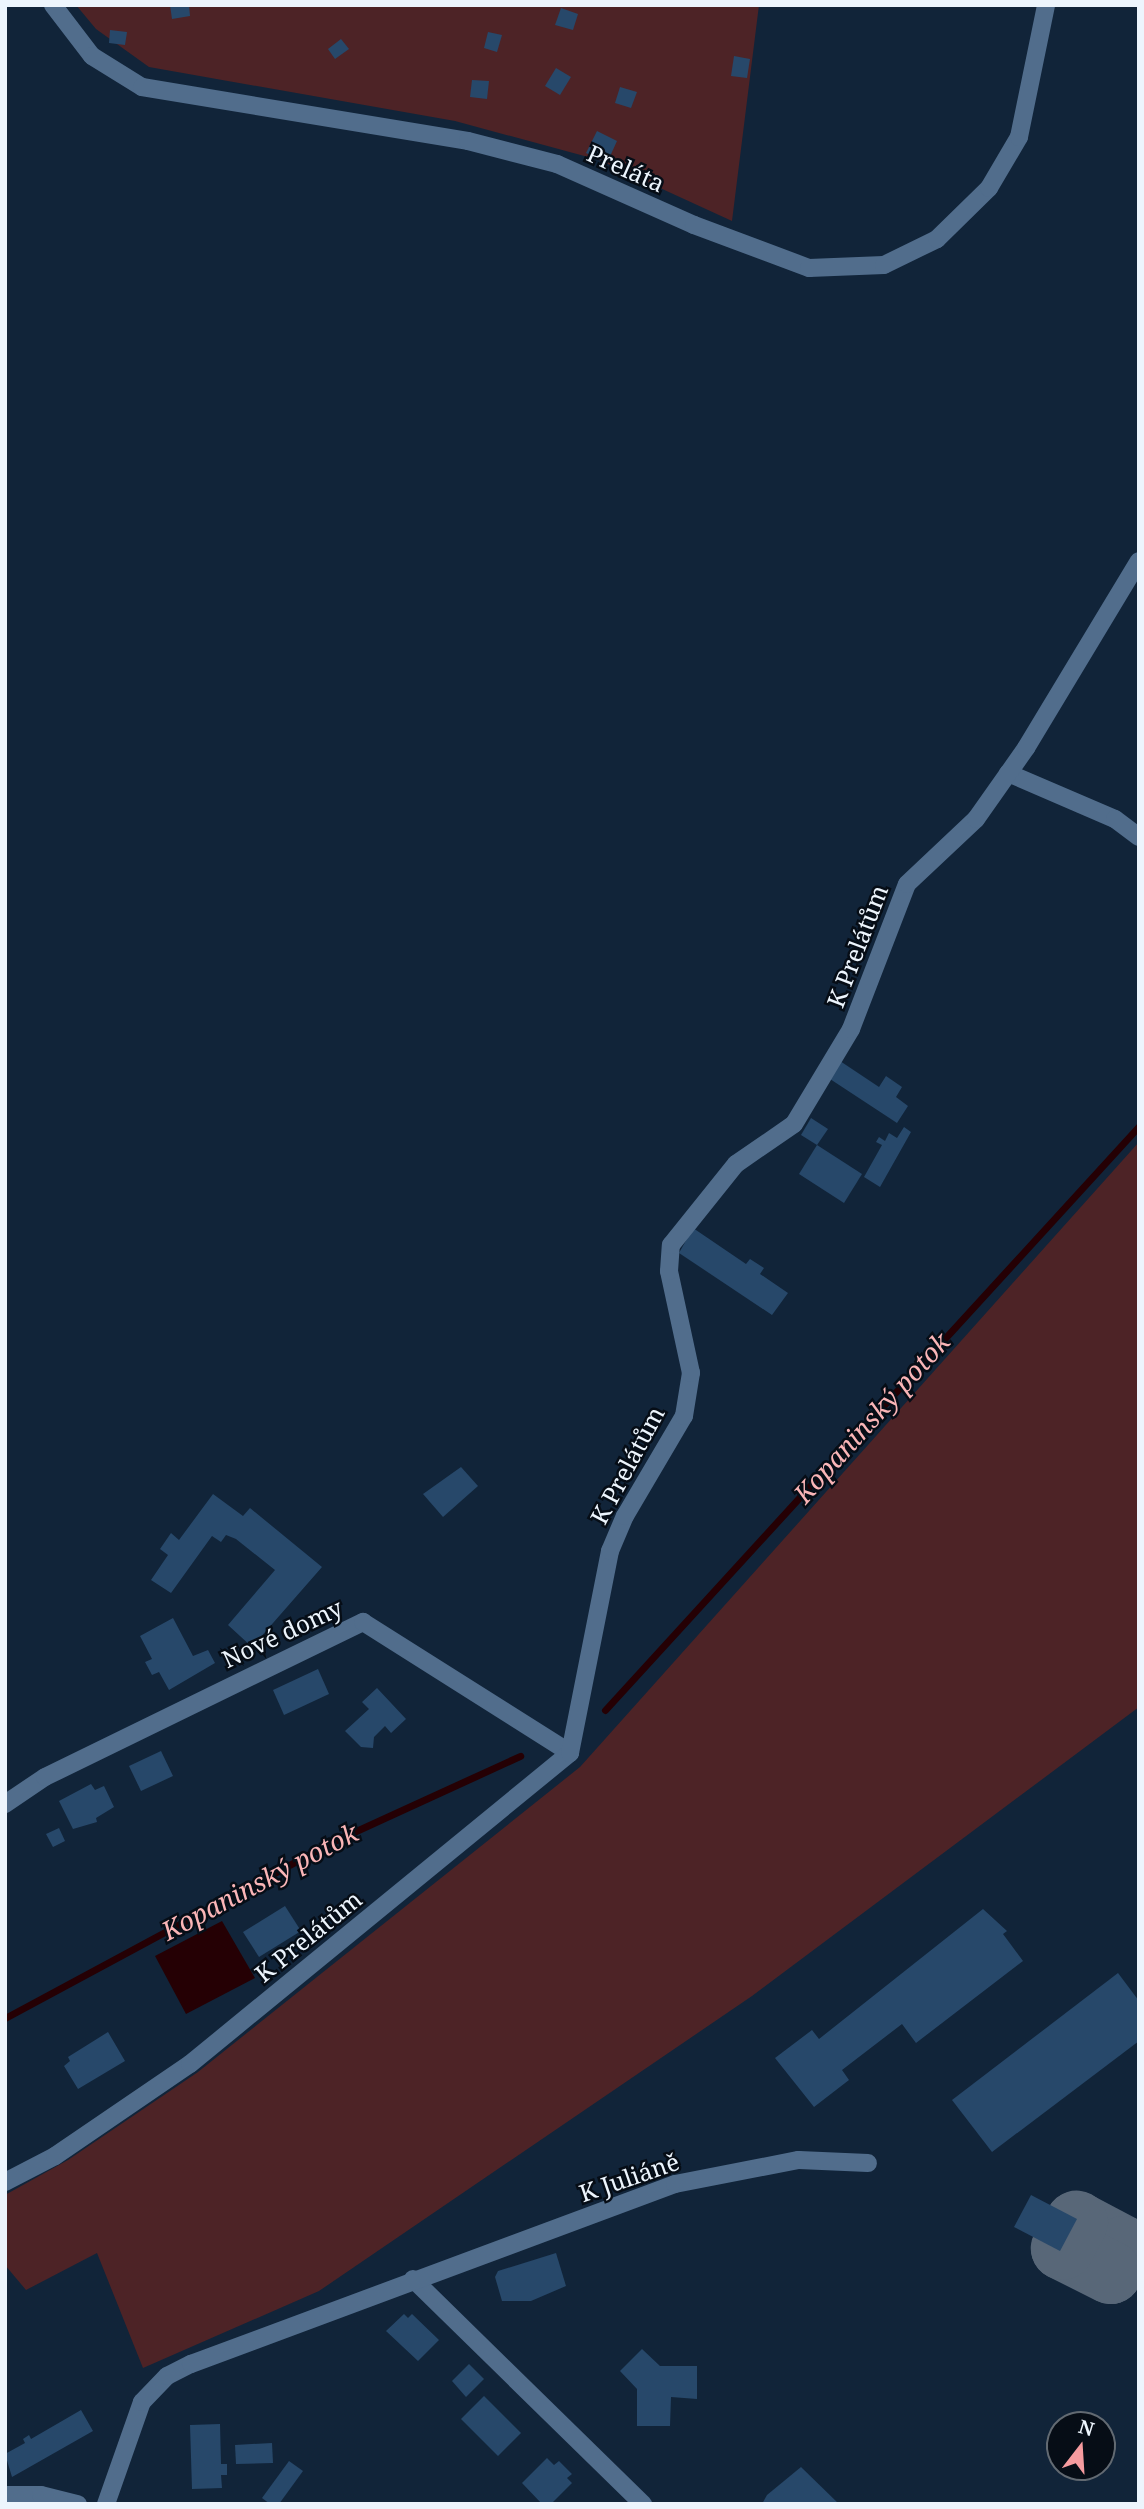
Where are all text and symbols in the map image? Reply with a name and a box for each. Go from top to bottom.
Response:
street label: Preláta [583,138,669,198]
street label: K Prelátům [820,881,894,1011]
water label: Kopaninský potok [787,1326,957,1510]
street label: K Prelátům [584,1401,670,1529]
street label: Nové domy [217,1593,347,1673]
water label: Kopaninský potok [156,1817,364,1947]
street label: K Prelátům [249,1884,367,1988]
street label: K Juliáně [575,2146,683,2208]
north arrow [1046,2411,1116,2481]
text: N [1076,2413,1098,2442]

